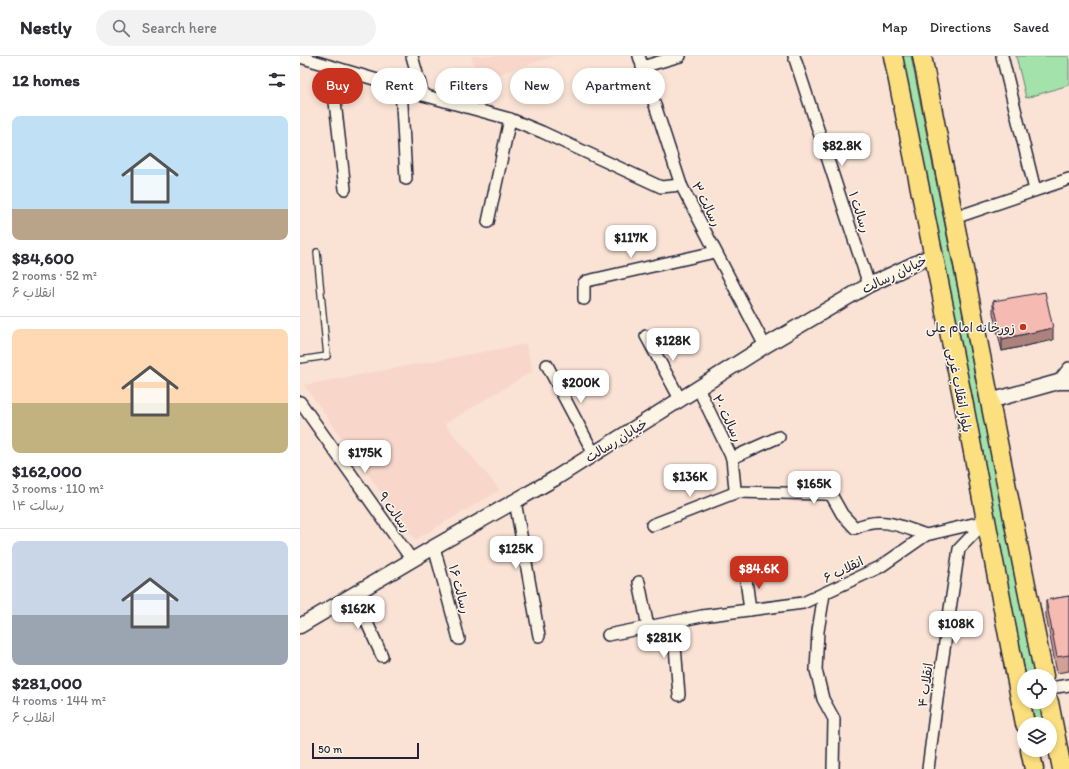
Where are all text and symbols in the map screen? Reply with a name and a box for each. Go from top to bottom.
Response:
search box [96,10,376,46]
text: Nestly [20,16,72,39]
icon: search [110,17,132,39]
text: Search here [142,19,217,37]
text: Map [882,19,908,36]
text: Directions [930,19,991,36]
text: Saved [1013,19,1049,36]
chip: Buy [312,68,363,104]
chip: Rent [371,68,427,104]
chip: Filters [435,68,502,104]
chip: New [510,68,564,104]
chip: Apartment [572,68,665,104]
icon: filters [266,69,288,91]
text: 12 homes [12,70,80,90]
pin: $82.8K [809,133,875,167]
text: $82.8K [822,138,862,153]
icon: home [114,142,186,214]
street label: رسالت ۳ [689,179,724,229]
street label: رسالت ۱ [846,190,873,235]
pin: $117K [603,225,659,259]
text: $117K [614,230,648,245]
text: $84,600 [12,248,74,268]
street label: خیابان رسالت [859,252,929,297]
text: 2 rooms · 52 m² [12,268,97,283]
text: انقلاب ۶ [12,285,55,300]
place label: زورخانه امام علی [926,320,1015,338]
marker: زورخانه امام علی [1018,322,1028,332]
pin: $128K [645,328,701,362]
text: $128K [656,333,690,348]
street label: بلوار انقلاب غربی [942,347,975,434]
icon: home [114,355,186,427]
pin: $200K [553,370,609,404]
text: $200K [562,375,600,390]
street label: رسالت ۲۰ [710,392,745,444]
street label: خیابان رسالت [583,415,651,466]
pin: $175K [337,440,393,474]
text: $175K [348,445,382,460]
text: $162,000 [12,461,82,481]
pin: $136K [662,464,718,498]
text: $136K [673,469,707,484]
pin: $165K [786,471,842,505]
text: $165K [797,476,831,491]
text: 3 rooms · 110 m² [12,481,104,496]
street label: رسالت ۹ [375,489,414,535]
text: رسالت ۱۴ [12,498,64,513]
pin: $125K [488,536,544,570]
text: $125K [499,541,533,556]
street label: انقلاب ۶ [821,553,866,586]
pin: $84.6K [726,556,792,590]
text: $84.6K [739,561,779,576]
street label: رسالت ۱۶ [446,563,473,615]
icon: home [114,567,186,639]
pin: $162K [330,596,386,630]
text: $162K [341,601,375,616]
pin: $108K [928,611,984,645]
text: $108K [938,616,974,631]
pin: $281K [636,625,692,659]
text: $281K [647,630,681,645]
street label: انقلاب ۴ [915,662,937,708]
map controls [1017,669,1057,757]
button: locate [1017,669,1057,709]
text: $281,000 [12,673,82,693]
text: 4 rooms · 144 m² [12,693,106,708]
text: انقلاب ۶ [12,710,55,725]
button: layers [1017,717,1057,757]
scale bar [312,741,419,760]
text: 50 m [318,743,342,756]

